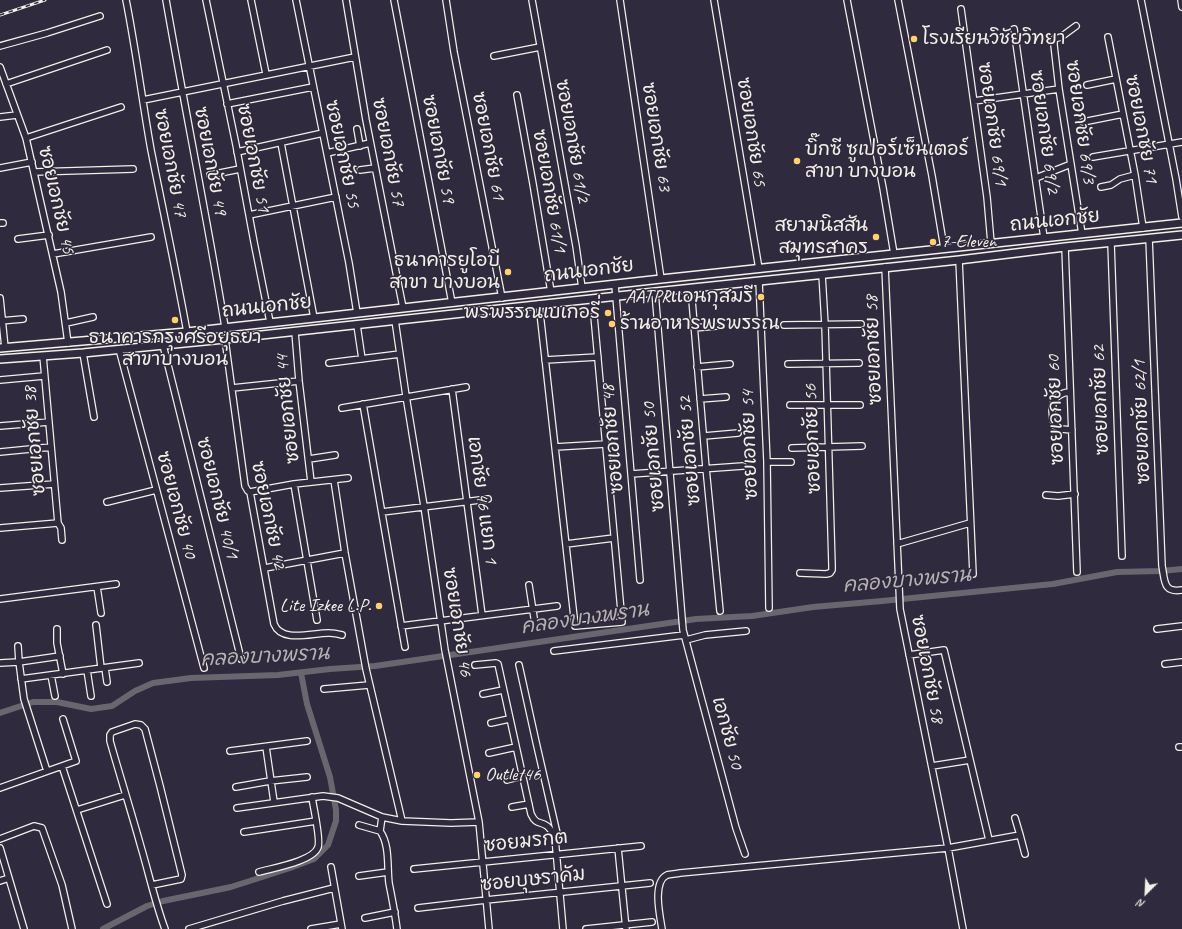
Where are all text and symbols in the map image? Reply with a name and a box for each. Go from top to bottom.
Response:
place label: โรงเรียนวิชัยวิทยา [922,28,1065,50]
marker: โรงเรียนวิชัยวิทยา [909,34,919,44]
street label: ซอยเอกชัย 69/3 [1060,59,1100,185]
street label: ซอยเอกชัย 69/1 [972,61,1012,187]
street label: ซอยเอกชัย 69/2 [1024,69,1064,195]
street label: ซอยเอกชัย 71 [1119,73,1163,185]
street label: ซอยเอกชัย 65 [731,76,771,188]
street label: ซอยเอกชัย 61/2 [550,78,594,204]
street label: ซอยเอกชัย 63 [636,81,676,193]
street label: ซอยเอกชัย 61 [466,90,510,202]
street label: ซอยเอกชัย 59 [416,93,460,205]
street label: ซอยเอกชัย 57 [366,96,410,208]
street label: ซอยเอกชัย 55 [319,98,365,210]
street label: ซอยเอกชัย 51 [231,102,275,214]
street label: ซอยเอกชัย 49 [188,105,232,217]
street label: ซอยเอกชัย 47 [148,107,192,219]
street label: ซอยเอกชัย 61/1 [527,128,571,254]
place label: บิ๊กซี ซูเปอร์เซ็นเตอร์ สาขา บางบอน [805,139,968,183]
street label: ซอยเอกชัย 45 [33,144,79,256]
marker: บิ๊กซี ซูเปอร์เซ็นเตอร์ สาขา บางบอน [792,156,802,166]
street label: ถนนเอกชัย [1009,205,1101,237]
place label: สยามนิสสัน สมุทรสาคร [774,215,868,259]
place label: 7-Eleven [941,231,996,253]
marker: สยามนิสสัน สมุทรสาคร [871,232,881,242]
marker: 7-Eleven [928,237,938,247]
place label: ธนาคารยูโอบี สาขา บางบอน [389,250,500,294]
street label: ถนนเอกชัย [543,254,635,288]
marker: ธนาคารยูโอบี สาขา บางบอน [503,267,513,277]
place label: AATPRแอนกุสมรี [625,286,753,308]
street label: ถนนเอกชัย [221,291,313,323]
marker: AATPRแอนกุสมรี [756,292,766,302]
street label: ซอยเอกชัย 58 [861,295,887,405]
place label: พรพรรณเบเกอรี่ [464,302,600,324]
marker: พรพรรณเบเกอรี่ [603,308,613,318]
place label: ร้านอาหารพรพรรณ [620,313,780,335]
marker: ธนาคารกรุงศรีอยุธยา สาขาบางบอน [170,315,180,325]
marker: ร้านอาหารพรพรรณ [607,319,617,329]
place label: ธนาคารกรุงศรีอยุธยา สาขาบางบอน [89,327,261,371]
street label: ซอยเอกชัย 62 [1088,345,1114,455]
street label: ซอยเอกชัย 44 [271,353,305,465]
street label: ซอยเอกชัย 60 [1043,355,1069,465]
street label: ซอยเอกชัย 62/1 [1128,359,1156,485]
street label: ซอยเอกชัย 48 [597,383,629,495]
street label: ซอยเอกชัย 56 [800,384,826,494]
street label: ซอยเอกชัย 38 [19,385,51,497]
street label: ซอยเอกชัย 54 [737,390,763,500]
street label: ซอยเอกชัย 52 [674,395,706,507]
street label: ซอยเอกชัย 50 [638,401,670,513]
street label: ซอยเอกชัย 40/1 [191,435,243,561]
street label: เอกชัย 46 แยก 1 [462,435,502,565]
street label: ซอยเอกชัย 40 [151,449,201,561]
street label: ซอยเอกชัย 42 [245,459,291,571]
water label: คลองบางพราน [842,563,972,599]
street label: ซอยเอกชัย 46 [437,566,477,678]
place label: Lite Izkee L.P. [280,595,371,617]
water label: คลองบางพราน [520,598,650,640]
marker: Lite Izkee L.P. [374,601,384,611]
street label: ซอยเอกชัย 58 [905,613,949,725]
water label: คลองบางพราน [200,642,330,672]
street label: เอกชัย 50 [706,694,748,772]
place label: Outlet46 [485,764,541,786]
marker: Outlet46 [472,770,482,780]
street label: ซอยมรกต [483,826,569,858]
street label: ซอยบุษราคัม [480,863,586,897]
north arrow [1126,873,1166,913]
text: N [1135,896,1147,912]

